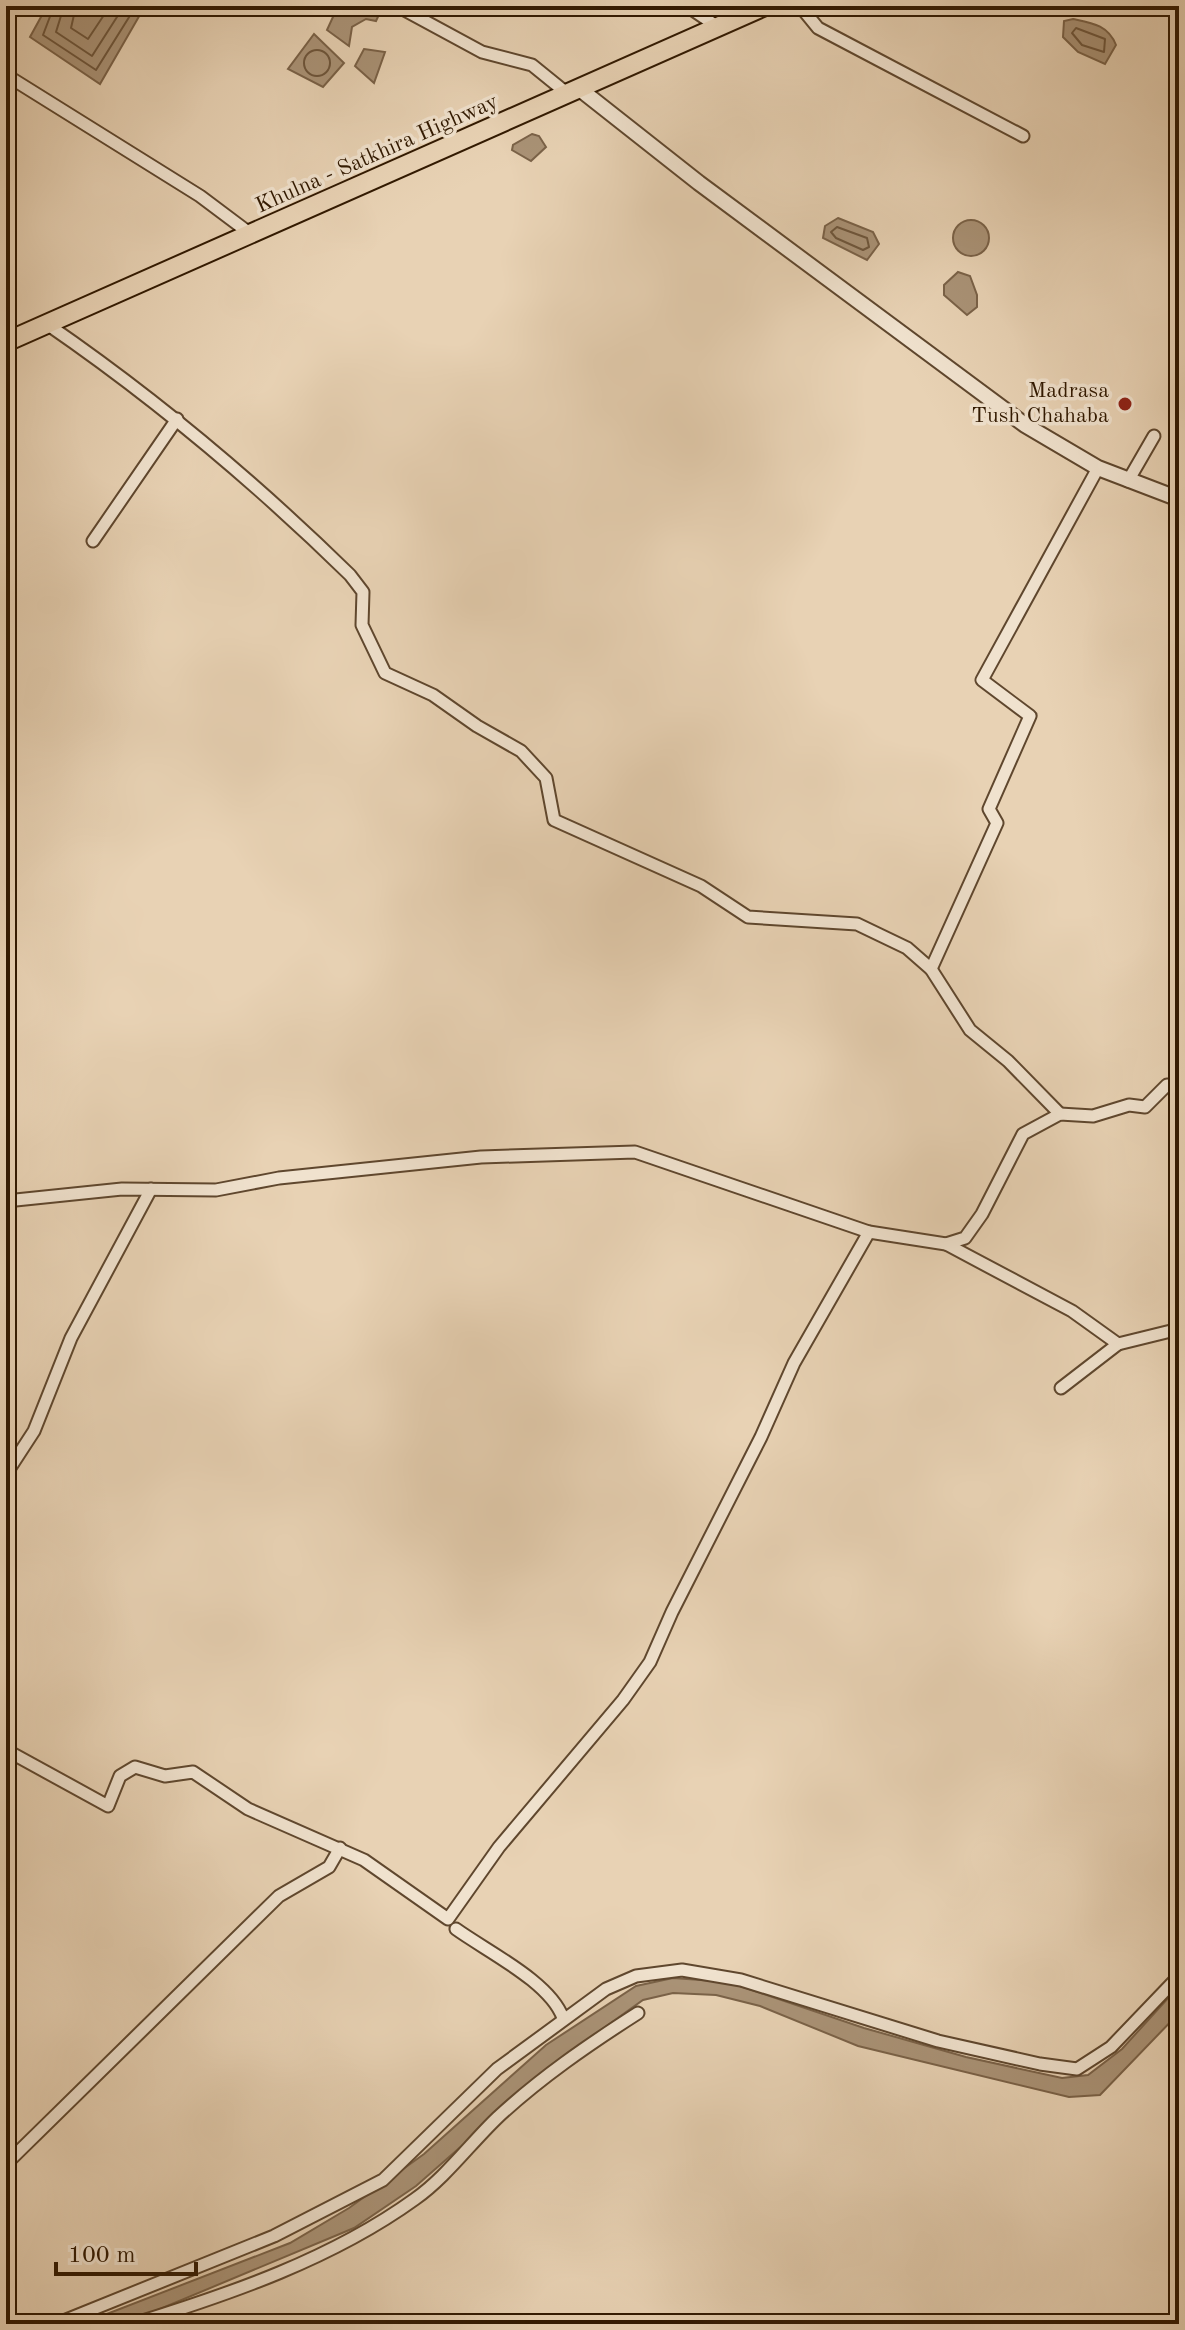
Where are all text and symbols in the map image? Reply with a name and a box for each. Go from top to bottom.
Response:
street label: Khulna - Satkhira Highway [252,90,502,217]
place label: Madrasa Tush Chahaba [971,380,1109,427]
marker: Madrasa Tush Chahaba [1116,395,1134,413]
scale bar [56,2226,196,2276]
text: 100 m [68,2244,136,2268]

